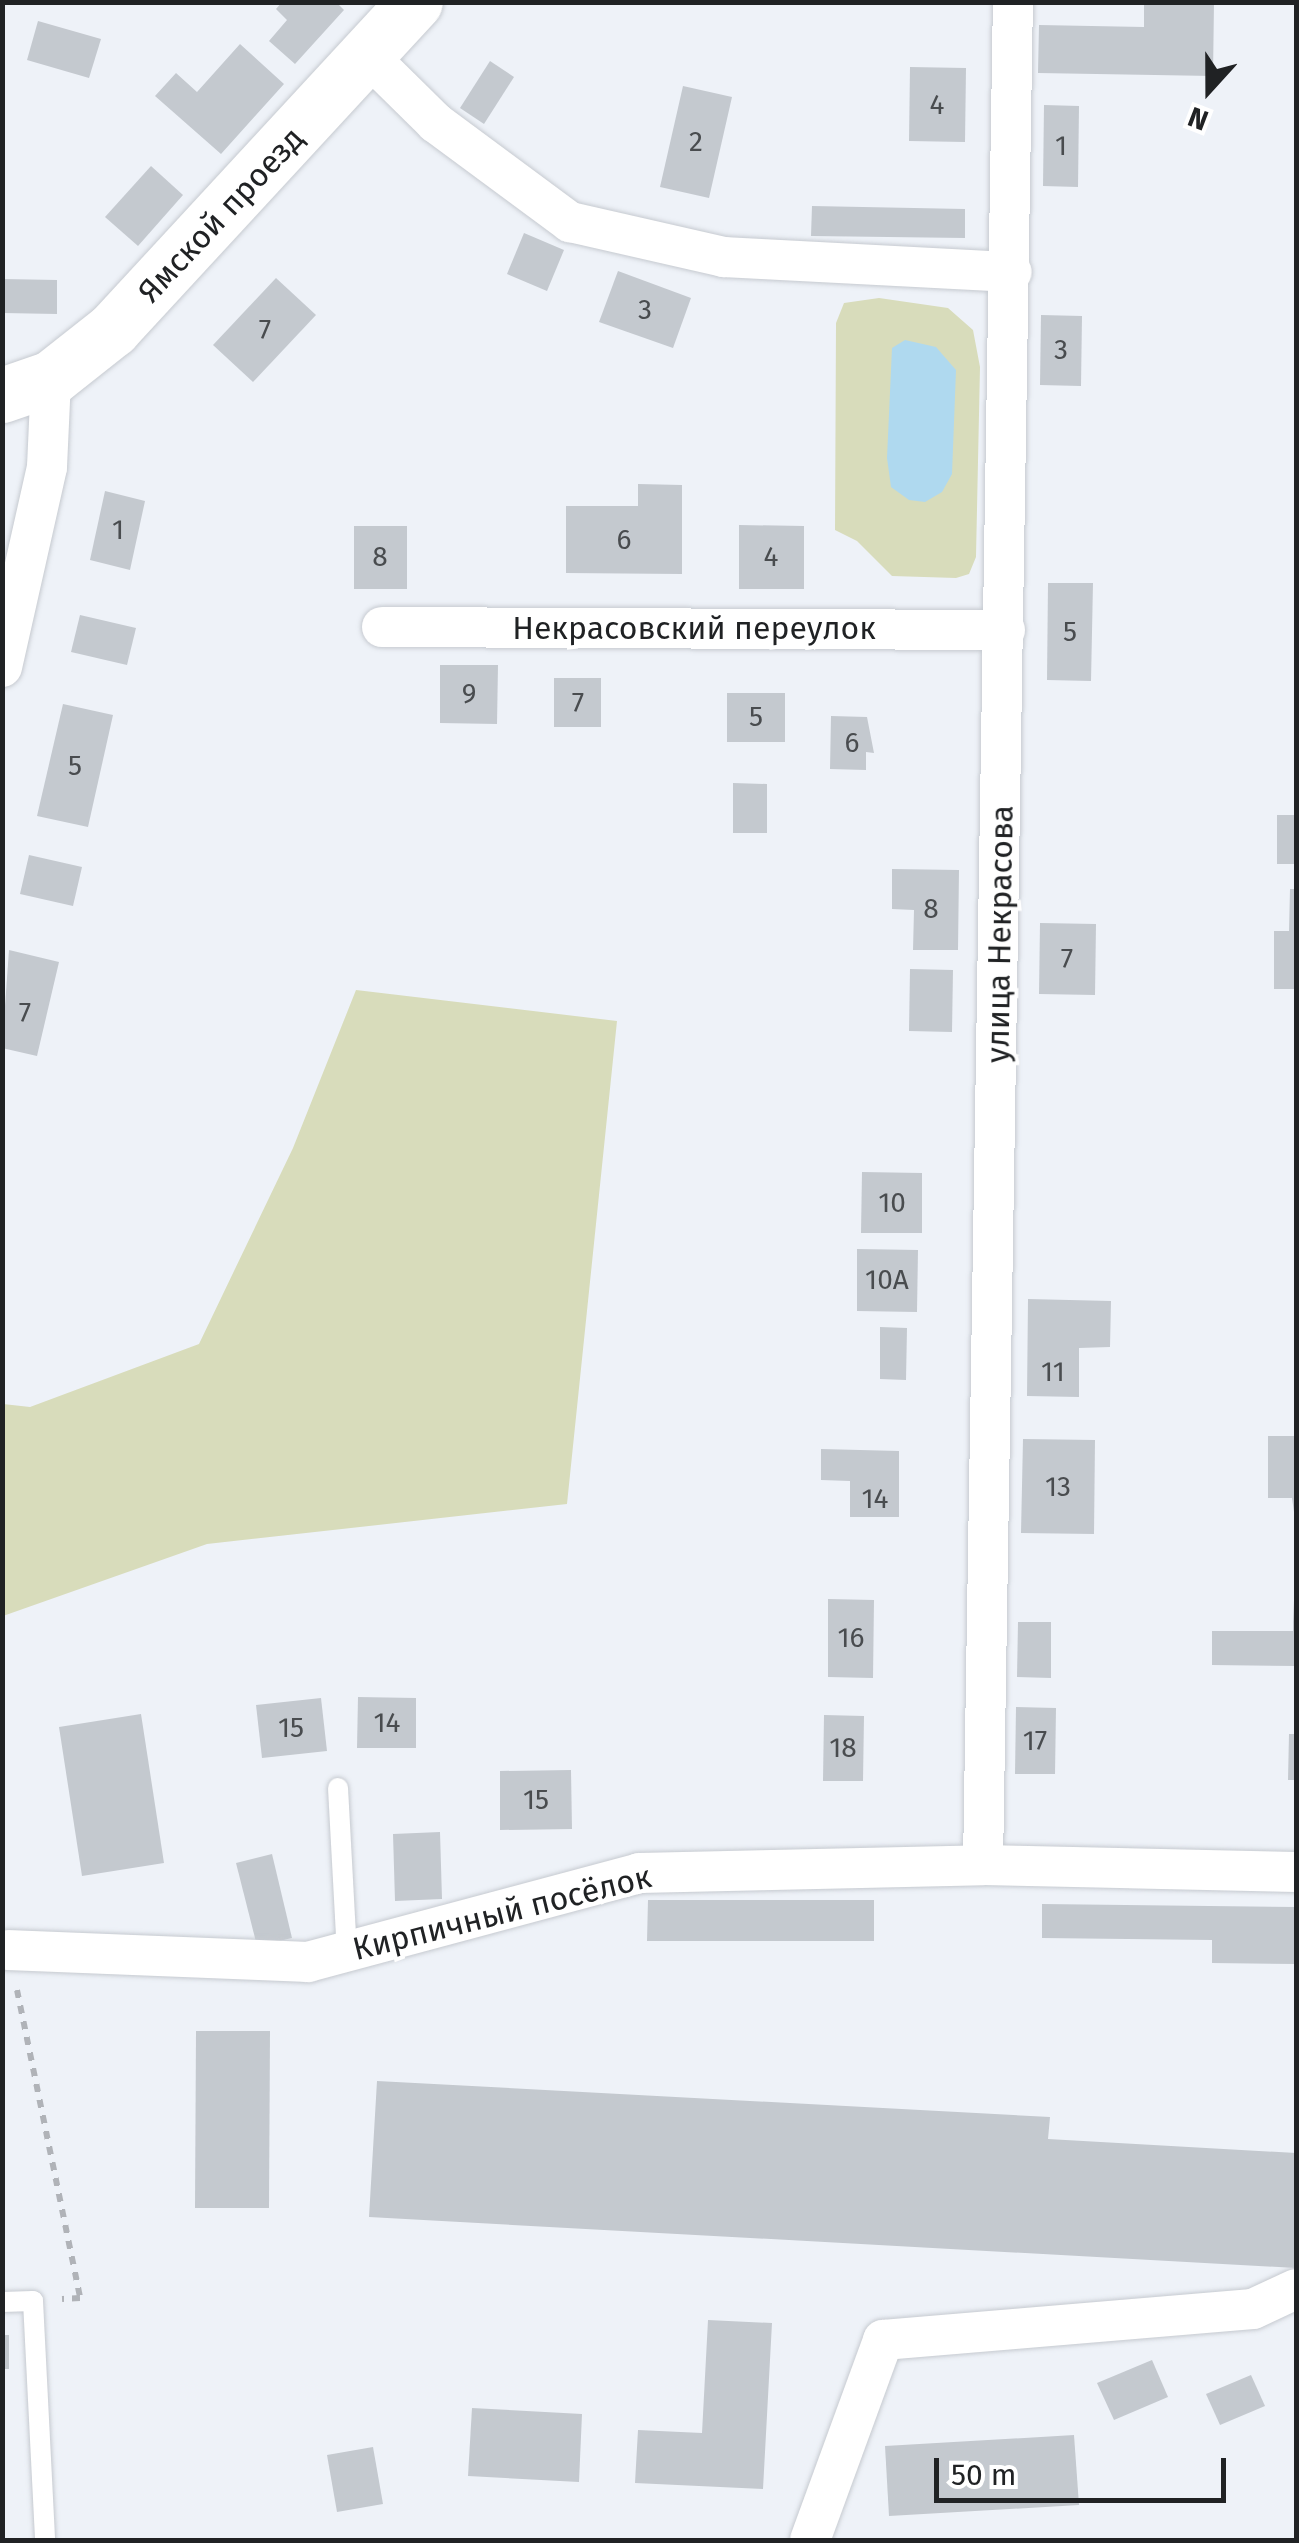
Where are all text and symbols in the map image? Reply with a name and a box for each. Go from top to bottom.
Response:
north arrow [1159,40,1259,140]
house number: 4 [930,88,944,122]
text: N [1183,100,1213,137]
street label: Ямской проезд [130,119,312,311]
house number: 2 [689,125,703,159]
house number: 1 [1055,129,1067,163]
house number: 3 [638,293,652,327]
house number: 7 [259,313,271,347]
house number: 3 [1054,333,1068,367]
house number: 1 [112,513,124,547]
house number: 6 [617,523,631,557]
house number: 8 [372,540,388,574]
house number: 4 [764,540,778,574]
street label: Некрасовский переулок [512,609,876,647]
house number: 5 [1063,615,1077,649]
house number: 9 [462,677,476,711]
house number: 7 [572,686,584,720]
house number: 5 [749,700,763,734]
house number: 6 [845,726,859,760]
house number: 5 [68,749,82,783]
street label: улица Некрасова [979,805,1021,1063]
house number: 8 [923,892,939,926]
house number: 7 [1061,942,1073,976]
house number: 7 [19,996,31,1030]
house number: 10 [878,1186,906,1220]
house number: 10А [865,1263,909,1297]
house number: 11 [1041,1355,1065,1389]
house number: 13 [1045,1470,1071,1504]
house number: 14 [861,1482,889,1516]
house number: 16 [837,1621,865,1655]
house number: 14 [373,1706,401,1740]
house number: 15 [278,1711,304,1745]
house number: 17 [1023,1724,1047,1758]
house number: 18 [829,1731,857,1765]
house number: 15 [523,1783,549,1817]
street label: Кирпичный посёлок [349,1857,655,1969]
scale bar [939,2438,1232,2500]
text: 50 m [951,2457,1016,2493]

